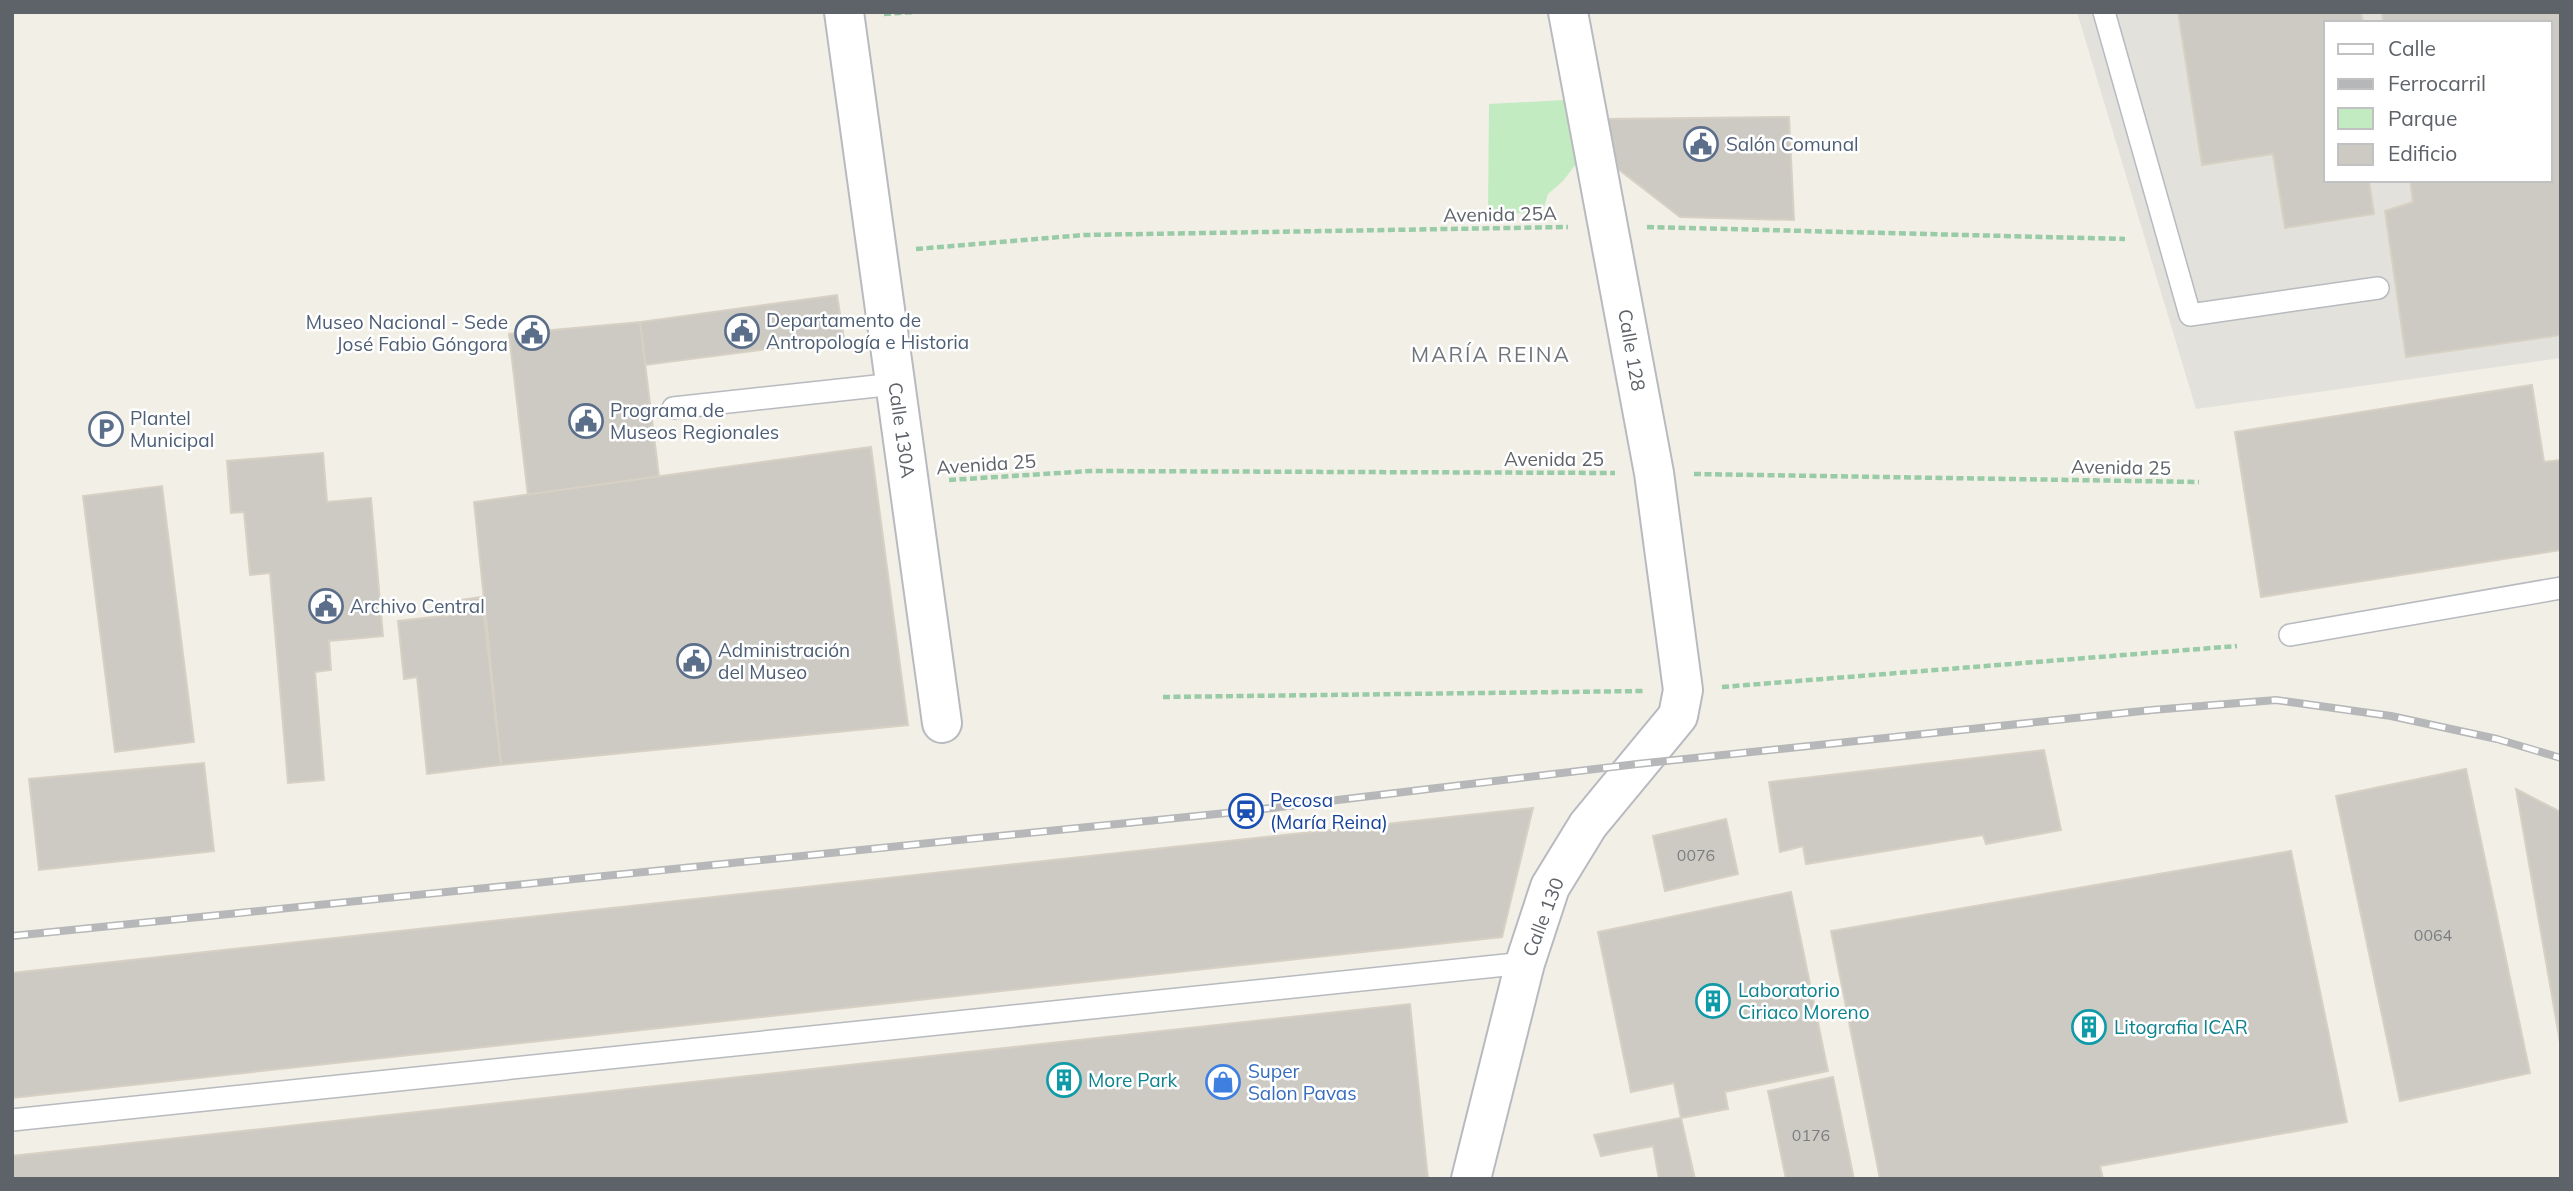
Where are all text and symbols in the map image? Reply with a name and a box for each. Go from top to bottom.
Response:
legend [2324,21,2552,182]
text: Calle [2388,35,2436,61]
text: Ferrocarril [2388,70,2486,96]
text: Parque [2388,105,2457,131]
public building icon: Salón Comunal [1682,125,1720,163]
place label: Salón Comunal [1726,132,1859,156]
text: Edificio [2388,140,2457,166]
street label: Avenida 25A [1443,201,1557,227]
street label: Calle 128 [1613,307,1651,393]
place label: Departamento de Antropología e Historia [766,308,969,354]
place label: Museo Nacional - Sede José Fabio Góngora [306,310,508,356]
public building icon: Departamento de Antropología e Historia [723,312,761,350]
public building icon: Museo Nacional - Sede José Fabio Góngora [513,314,551,352]
district label: MARÍA REINA [1411,341,1571,367]
street label: Calle 130A [883,381,921,480]
place label: Programa de Museos Regionales [610,398,779,444]
public building icon: Programa de Museos Regionales [567,402,605,440]
place label: Plantel Municipal [130,406,214,452]
parking icon: Plantel Municipal [87,410,125,448]
street label: Avenida 25 [1504,447,1604,471]
street label: Avenida 25 [935,449,1037,479]
street label: Avenida 25 [2071,454,2171,480]
public building icon: Archivo Central [307,587,345,625]
place label: Archivo Central [350,594,485,618]
place label: Administración del Museo [718,638,850,684]
public building icon: Administración del Museo [675,642,713,680]
place label: Pecosa (María Reina) [1270,788,1388,834]
station icon: Pecosa (María Reina) [1227,792,1265,830]
house number: 0076 [1677,845,1715,865]
street label: Calle 130 [1517,874,1569,960]
house number: 0064 [2414,925,2453,945]
place label: Laboratorio Ciriaco Moreno [1738,978,1870,1024]
building icon: Laboratorio Ciriaco Moreno [1694,982,1732,1020]
building icon: Litografia ICAR [2070,1008,2108,1046]
place label: Litografia ICAR [2114,1015,2248,1039]
place label: Super Salon Pavas [1248,1059,1357,1105]
building icon: More Park [1045,1061,1083,1099]
shop icon: Super Salon Pavas [1204,1063,1242,1101]
place label: More Park [1088,1068,1177,1092]
house number: 0176 [1792,1125,1830,1145]

